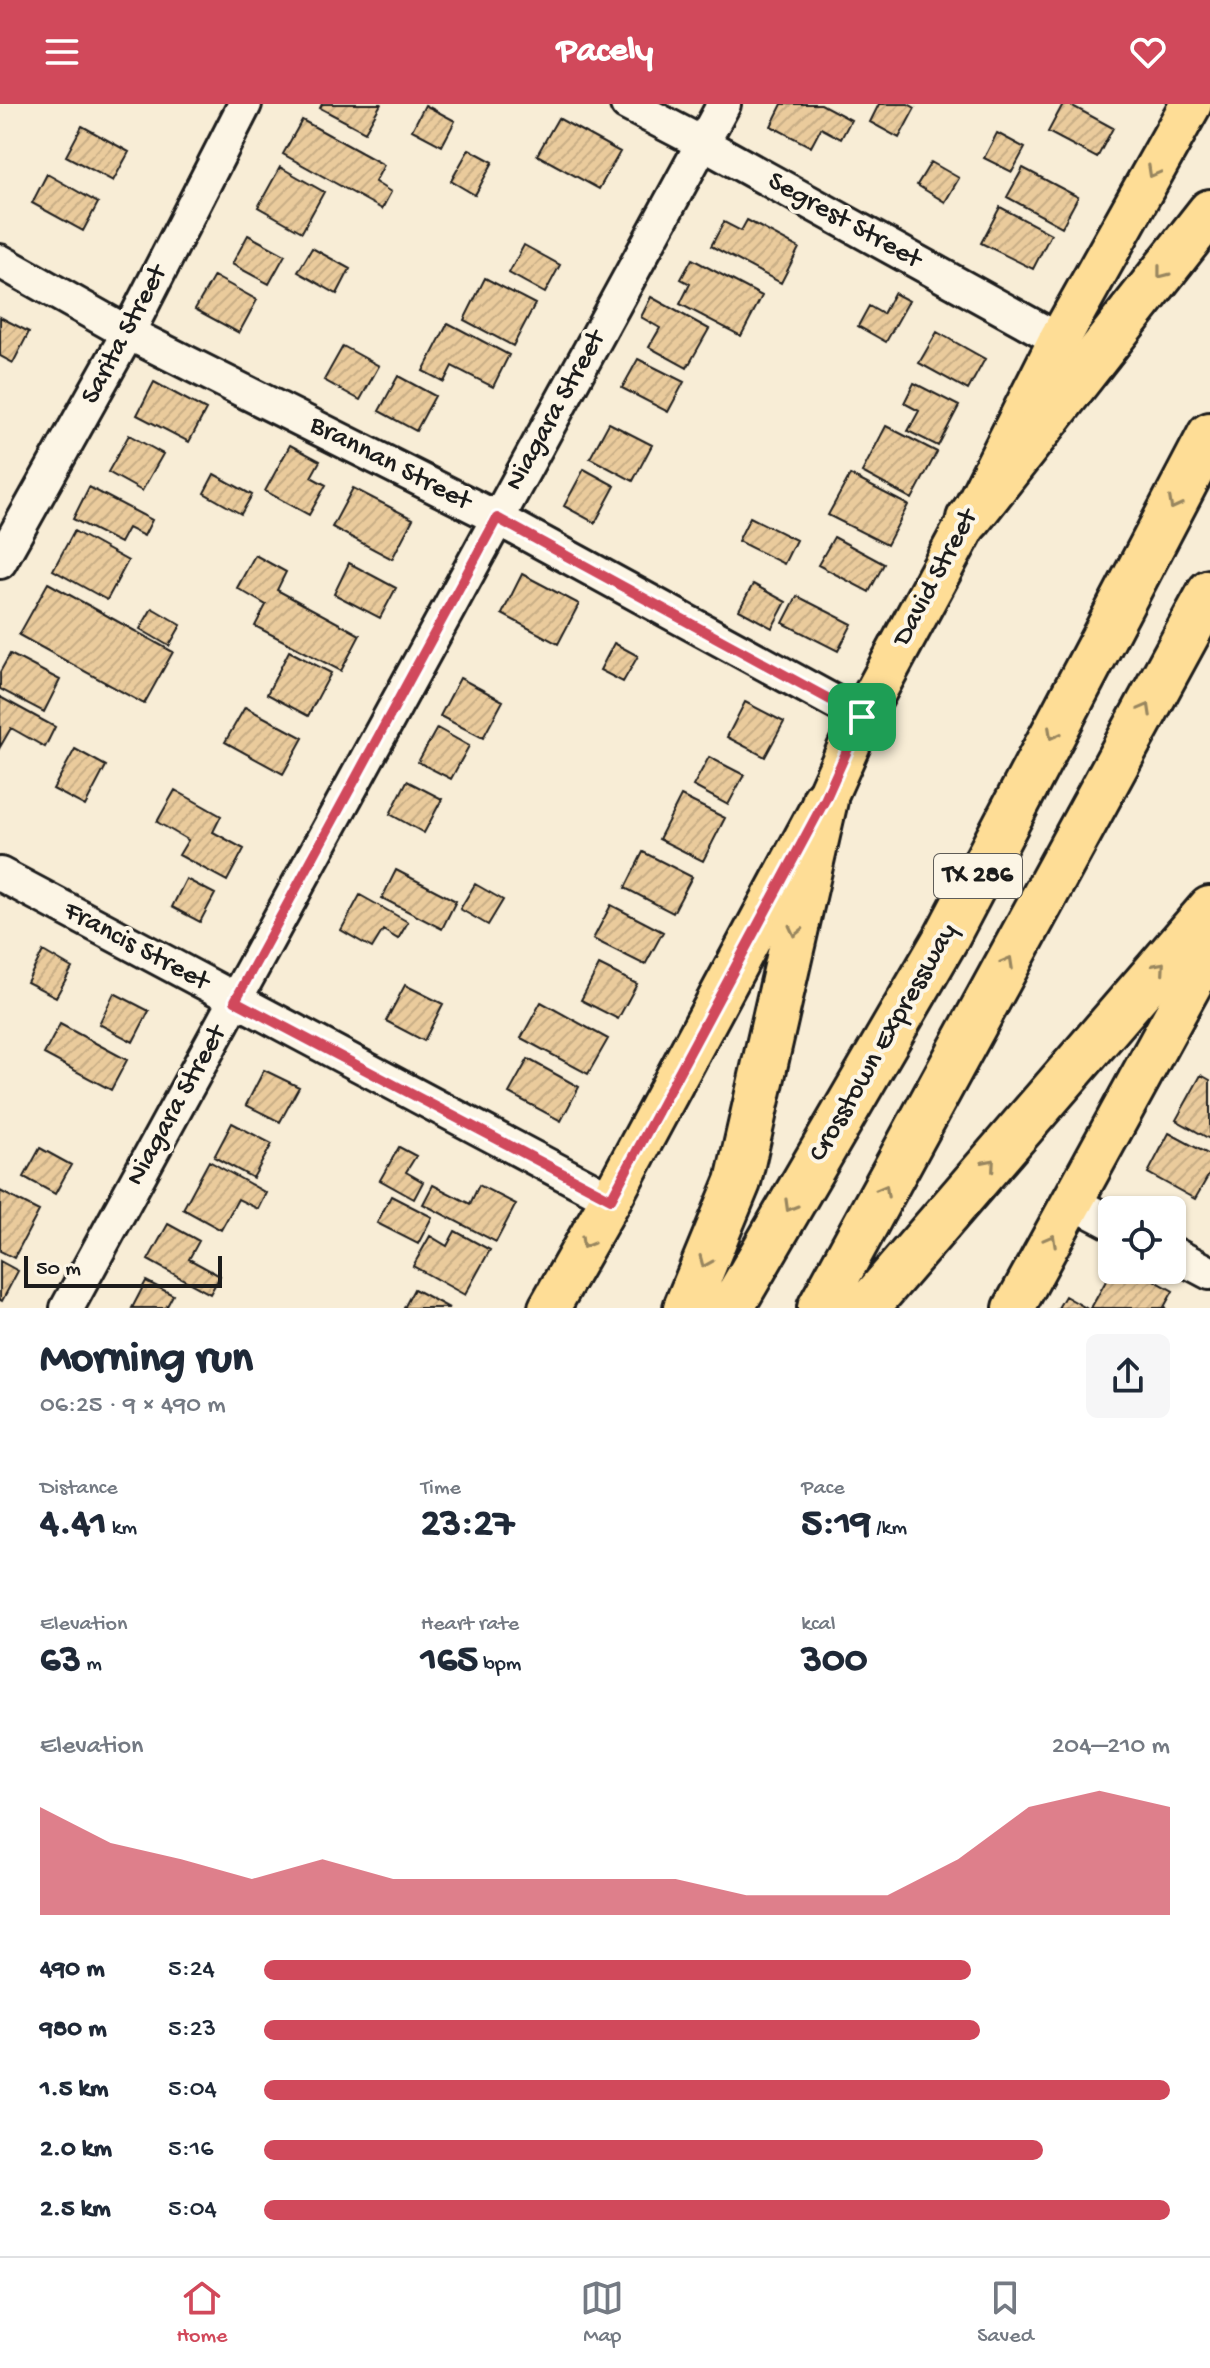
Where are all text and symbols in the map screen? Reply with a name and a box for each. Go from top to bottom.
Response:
icon: menu [40,30,84,74]
icon: heart [1126,30,1170,74]
text: Pacely [557,31,653,74]
one-way arrow [1147,163,1163,178]
street label: Segrest Street [761,165,929,278]
street label: Sarita Street [75,258,177,410]
one-way arrow [1157,264,1171,279]
street label: Niagara Street [498,323,615,497]
street label: Brannan Street [303,409,478,520]
one-way arrow [1168,495,1183,510]
street label: David Street [885,502,987,654]
pin [828,683,896,751]
icon: arrive [840,695,884,739]
one-way arrow [1136,703,1152,718]
one-way arrow [1047,726,1062,740]
road number: TX 286 [934,854,1022,898]
street label: Francis Street [57,894,217,1000]
street label: Crosstown Expressway [802,918,966,1168]
one-way arrow [787,923,804,937]
one-way arrow [998,956,1014,971]
one-way arrow [1150,962,1165,976]
street label: Niagara Street [119,1018,236,1192]
one-way arrow [980,1159,995,1173]
one-way arrow [874,1184,889,1199]
map controls [1098,1196,1186,1284]
button: locate [1098,1196,1186,1284]
one-way arrow [784,1197,800,1212]
one-way arrow [1042,1233,1057,1248]
one-way arrow [580,1234,596,1249]
scale bar [24,1252,222,1288]
one-way arrow [698,1254,715,1268]
text: 50 m [36,1257,81,1283]
button: share [1086,1334,1170,1418]
text: Morning run [40,1335,253,1387]
text: 06:25 · 9 × 490 m [40,1391,226,1422]
text: Distance [40,1476,118,1502]
text: Time [421,1476,461,1502]
text: Pace [801,1476,845,1502]
text: 4.41 [40,1502,107,1549]
text: 23:27 [421,1502,514,1549]
text: 5:19 [801,1502,871,1549]
text: km [107,1516,137,1542]
text: /km [871,1516,907,1542]
text: Elevation [40,1612,127,1638]
text: Heart rate [421,1612,519,1638]
text: kcal [801,1612,836,1638]
text: 63 [40,1638,81,1685]
text: 165 [421,1638,478,1685]
text: 300 [801,1638,868,1685]
text: m [81,1652,102,1678]
text: bpm [478,1652,521,1678]
text: Elevation [40,1732,143,1763]
text: 204–210 m [1052,1732,1170,1763]
text: 490 m [40,1955,105,1986]
text: 5:24 [168,1955,215,1986]
text: 980 m [40,2015,107,2046]
text: 5:23 [168,2015,216,2046]
text: 1.5 km [40,2075,109,2106]
text: 5:04 [168,2075,217,2106]
text: 2.0 km [40,2135,112,2166]
text: 5:16 [168,2135,214,2166]
text: 2.5 km [40,2195,111,2226]
text: 5:04 [168,2195,217,2226]
tab: Home [176,2276,227,2350]
tab: Map [580,2276,624,2350]
tab: Saved [977,2276,1034,2350]

